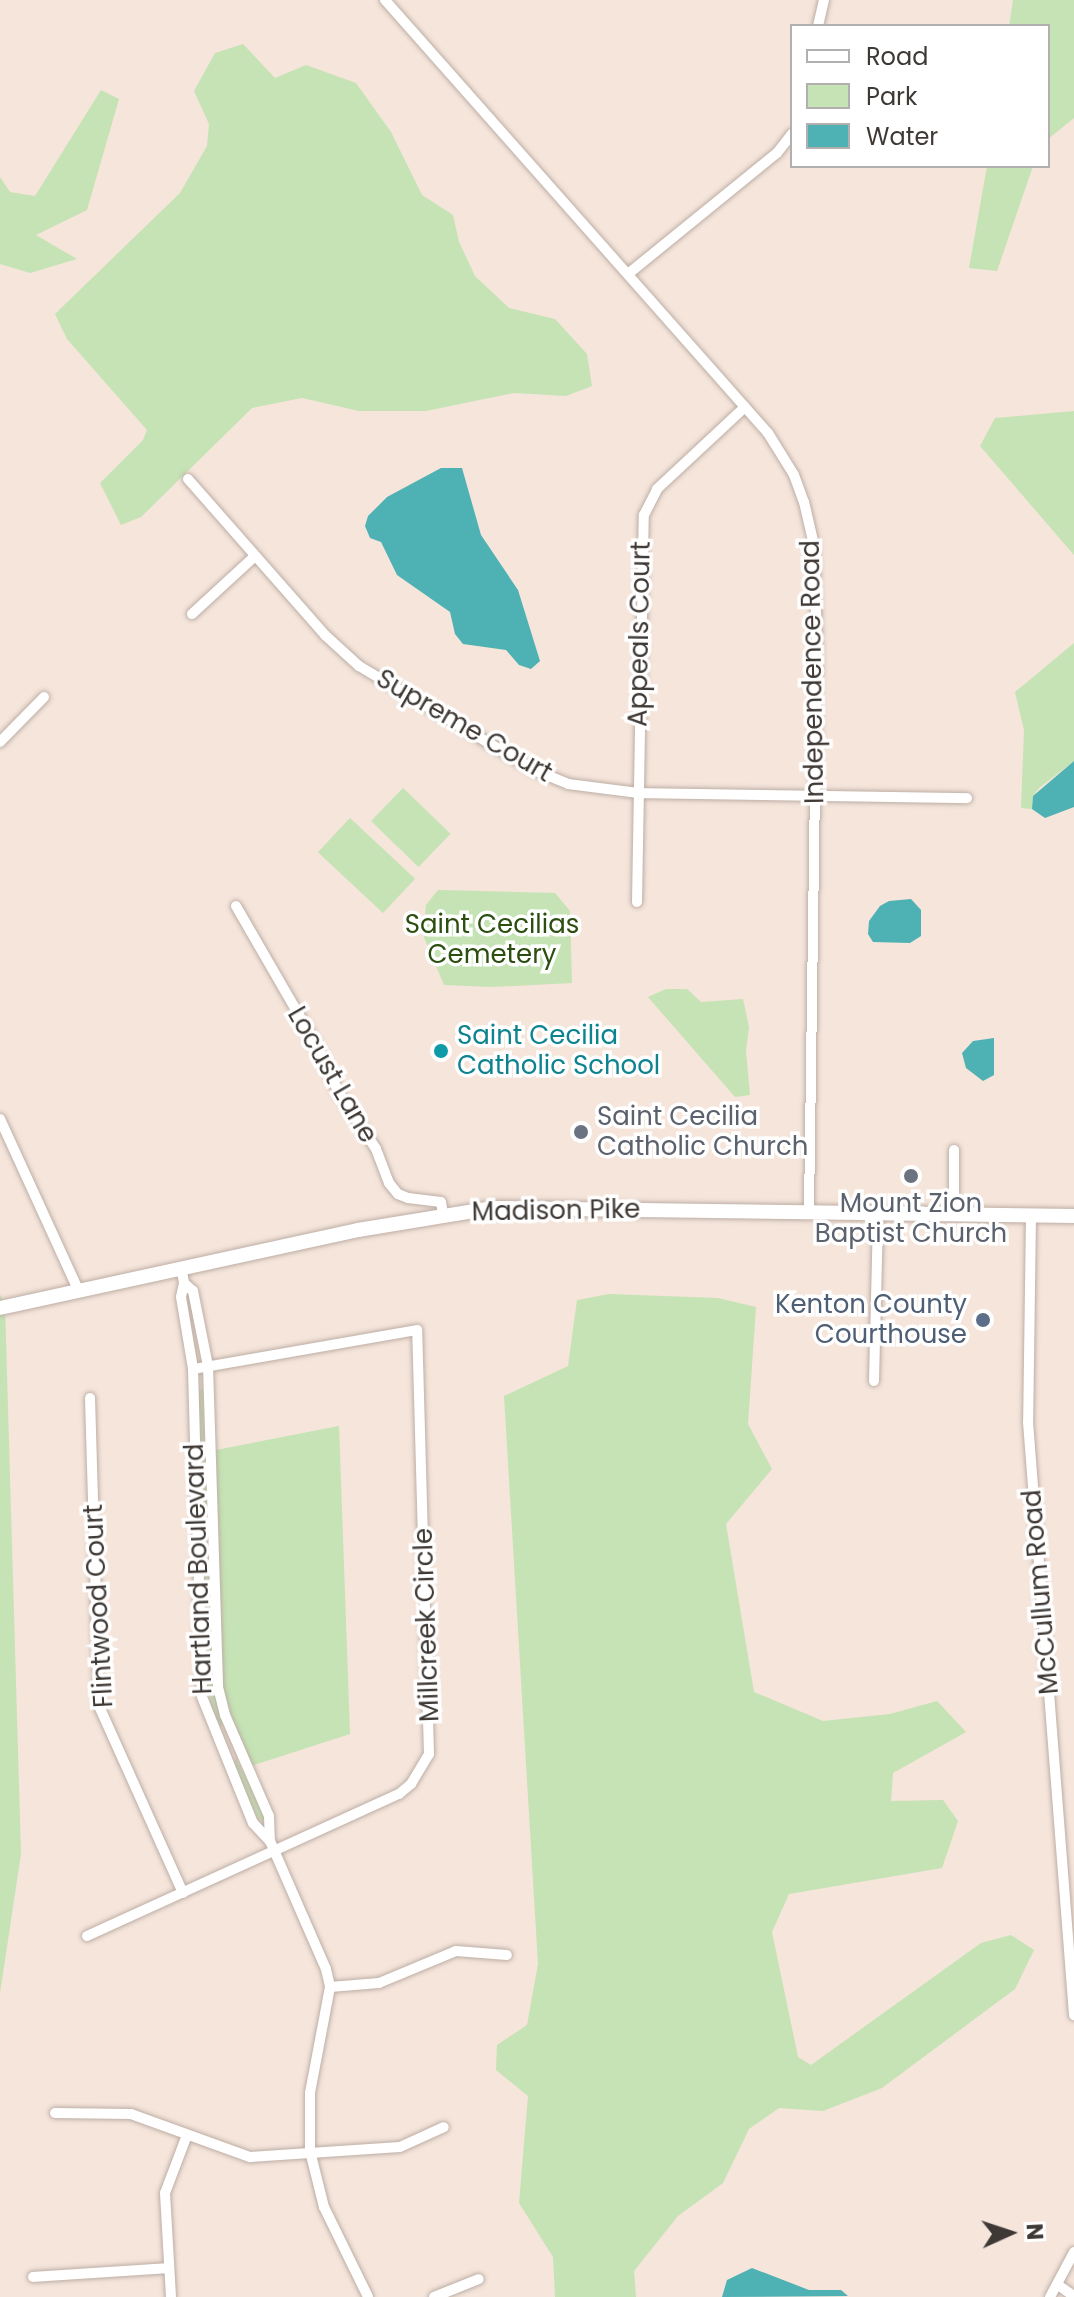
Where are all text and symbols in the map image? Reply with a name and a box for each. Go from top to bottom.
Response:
legend [790,24,1050,168]
text: Road [866,40,928,73]
text: Park [866,80,917,113]
text: Water [866,120,938,153]
street label: Independence Road [795,540,831,804]
street label: Appeals Court [623,541,657,727]
street label: Supreme Court [371,663,557,789]
park label: Saint Cecilias Cemetery [405,909,579,970]
street label: Locust Lane [281,1001,383,1149]
place label: Saint Cecilia Catholic School [457,1020,660,1082]
marker: Saint Cecilia Catholic School [432,1042,450,1060]
place label: Saint Cecilia Catholic Church [597,1101,808,1162]
marker: Saint Cecilia Catholic Church [572,1123,590,1141]
marker: Mount Zion Baptist Church [902,1167,920,1185]
place label: Mount Zion Baptist Church [815,1188,1007,1250]
street label: Madison Pike [471,1194,641,1228]
place label: Kenton County Courthouse [775,1289,967,1350]
marker: Kenton County Courthouse [974,1311,992,1329]
street label: Hartland Boulevard [179,1443,219,1695]
street label: McCullum Road [1016,1488,1066,1696]
street label: Flintwood Court [78,1504,120,1708]
street label: Millcreek Circle [408,1527,446,1723]
north arrow [970,2193,1050,2273]
text: N [1019,2223,1050,2241]

